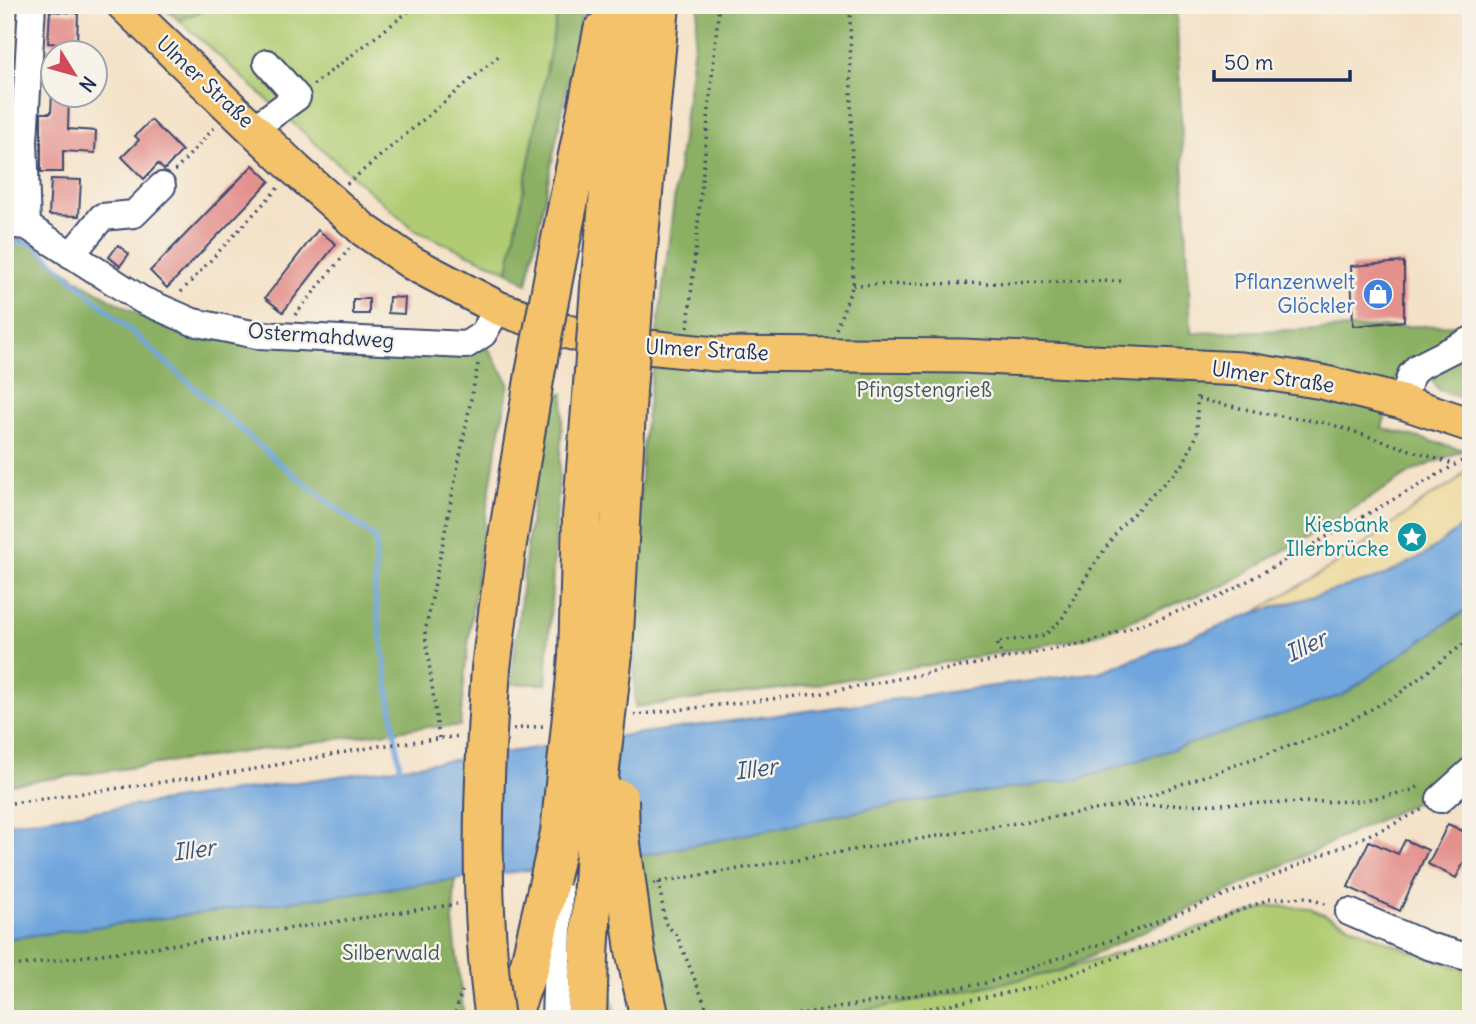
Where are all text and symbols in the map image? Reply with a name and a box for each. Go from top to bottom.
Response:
street label: Ulmer Straße [151,30,260,134]
north arrow [38,38,108,108]
scale bar [1214,38,1350,82]
text: 50 m [1224,49,1273,76]
text: N [74,72,101,97]
place label: Pflanzenwelt Glöckler [1234,268,1355,319]
shop icon: Pflanzenwelt Glöckler [1361,277,1395,311]
street label: Ostermahdweg [247,317,395,354]
street label: Ulmer Straße [645,333,769,366]
street label: Ulmer Straße [1210,355,1336,398]
park label: Pfingstengrieß [856,376,992,403]
place label: Kiesbank Illerbrücke [1286,511,1389,562]
place icon: Kiesbank Illerbrücke [1395,520,1429,554]
water label: Iller [1280,622,1333,668]
water label: Iller [733,751,781,786]
water label: Iller [171,832,219,867]
park label: Silberwald [342,939,440,966]

